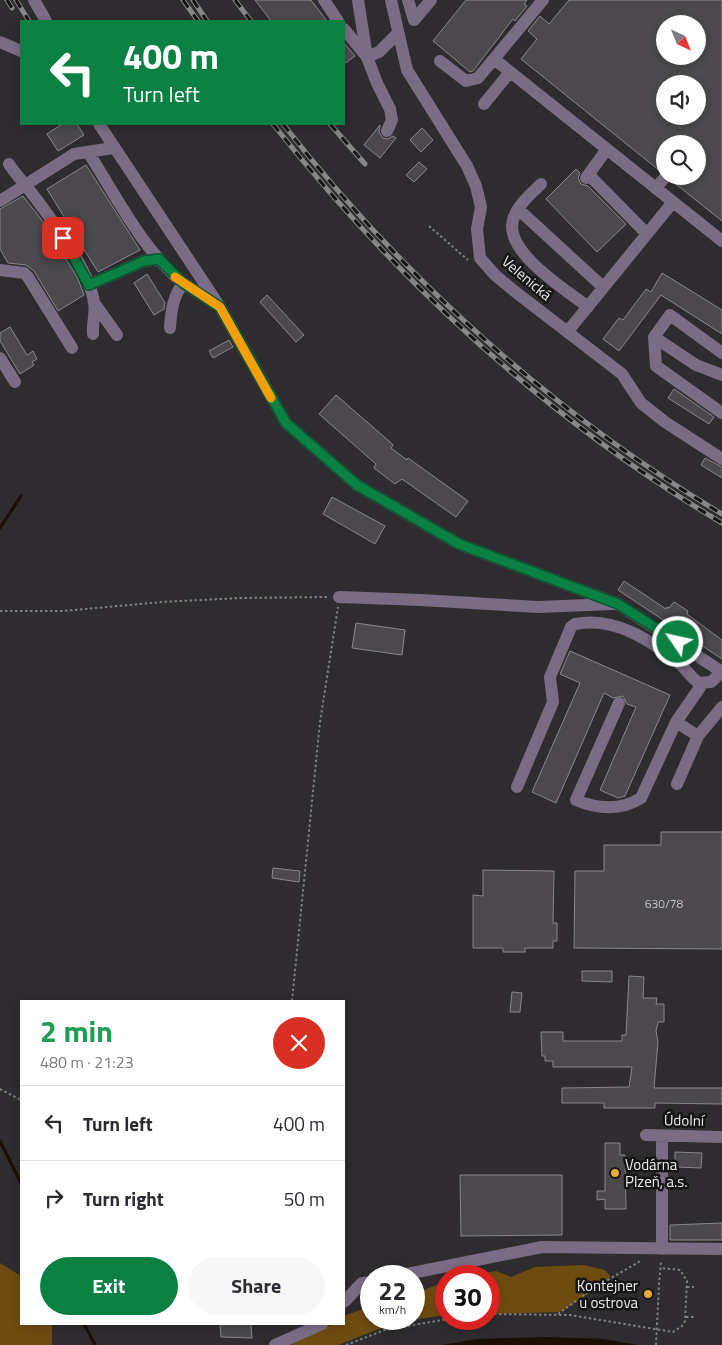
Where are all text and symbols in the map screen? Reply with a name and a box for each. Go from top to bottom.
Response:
north arrow [656,15,706,65]
map controls [656,15,706,185]
text: 400 m [123,29,219,83]
icon: left [40,40,105,105]
button: sound [656,75,706,125]
text: Turn left [123,77,200,111]
button: search [656,135,706,185]
pin [42,217,84,259]
icon: arrive [49,224,77,252]
street label: Velenická [497,250,558,306]
position arrow [651,615,703,667]
house number: 630/78 [645,894,684,913]
text: 2 min [40,1008,113,1054]
button: close [273,1017,325,1069]
text: 480 m · 21:23 [40,1050,134,1074]
street label: Údolní [664,1108,706,1132]
icon: left [40,1109,68,1137]
text: Turn left [83,1109,153,1138]
text: 400 m [273,1109,325,1138]
place label: Vodárna Plzeň, a.s. [625,1153,687,1193]
marker: Vodárna Plzeň, a.s. [609,1167,621,1179]
icon: right [40,1184,68,1212]
text: Turn right [83,1184,164,1213]
text: 50 m [284,1184,325,1213]
button: Exit [40,1257,178,1315]
button: Share [188,1257,325,1315]
speed limit sign: 30 [435,1265,500,1330]
text: 22 [378,1272,407,1310]
place label: Kontejner u ostrova [577,1274,638,1314]
marker: Kontejner u ostrova [642,1288,654,1300]
text: km/h [379,1300,406,1319]

